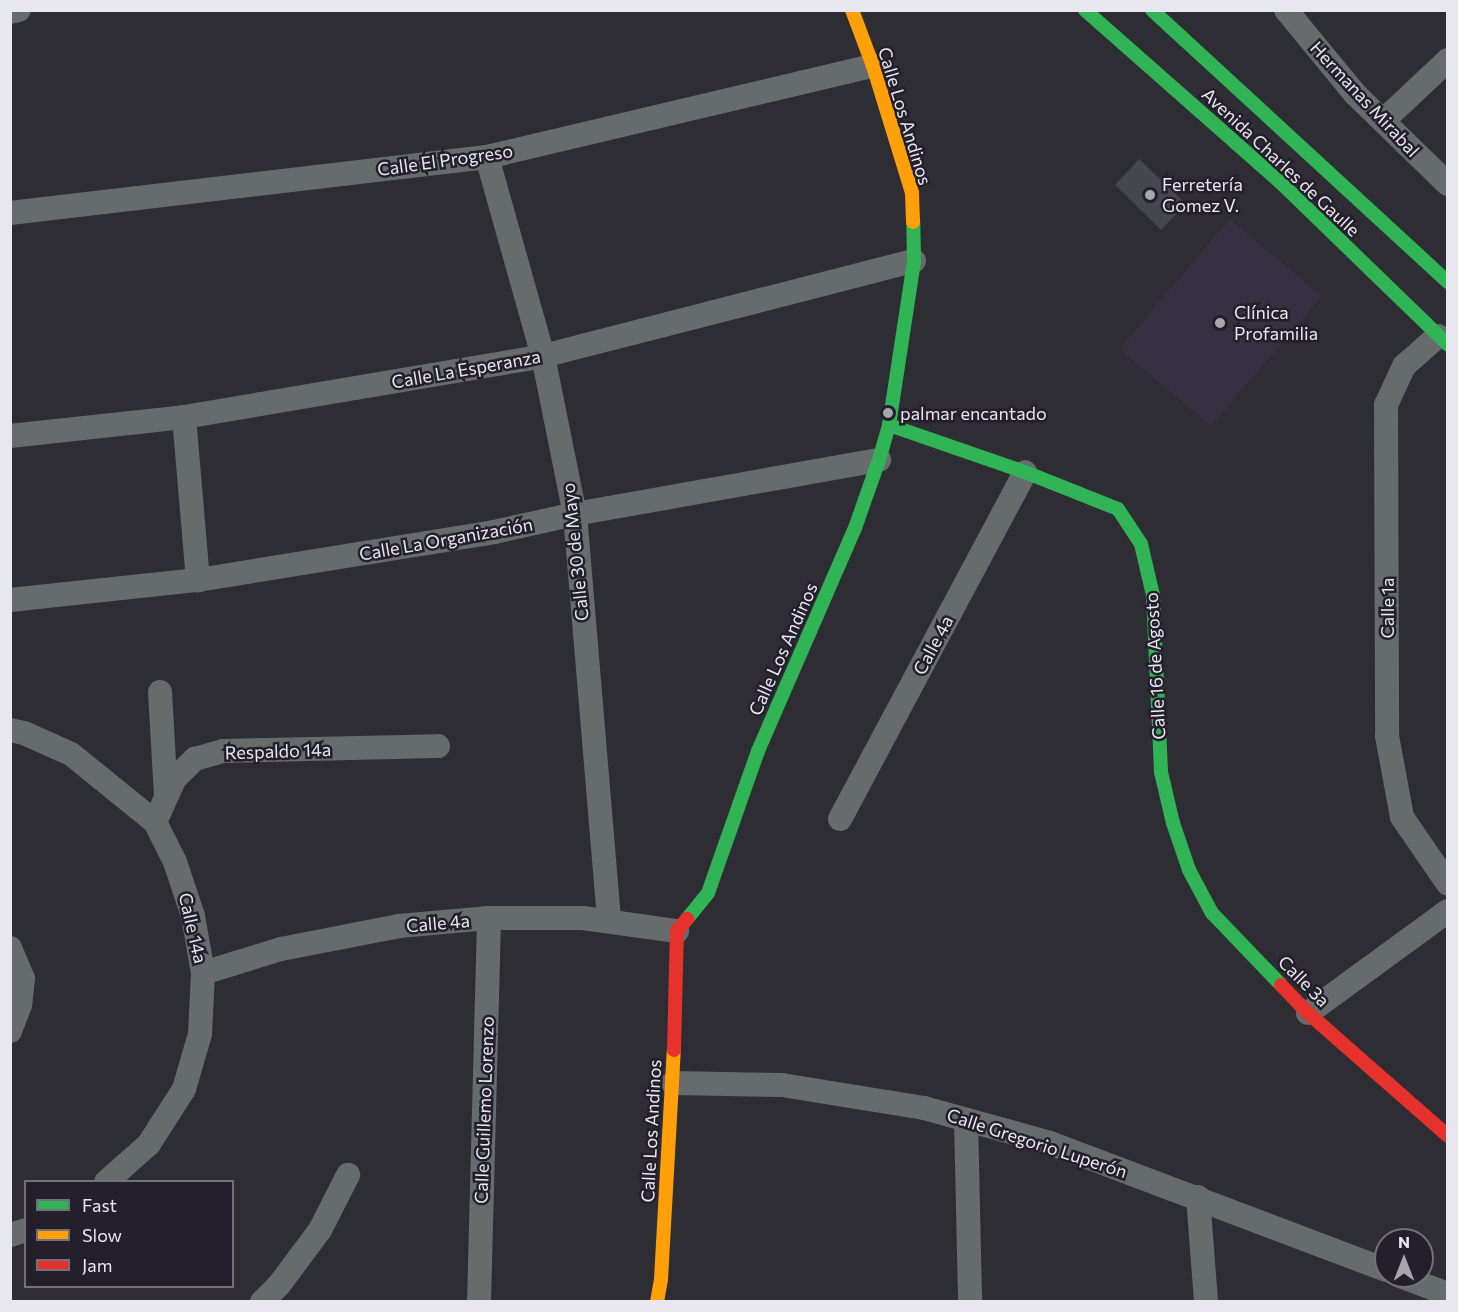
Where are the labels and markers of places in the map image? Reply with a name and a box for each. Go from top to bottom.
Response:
place label: Ferretería Gomez V. [1162,174,1243,216]
marker: Ferretería Gomez V. [1143,188,1157,202]
place label: Clínica Profamilia [1234,302,1318,344]
marker: Clínica Profamilia [1211,314,1229,332]
place label: palmar encantado [900,402,1047,424]
marker: palmar encantado [881,406,895,420]

